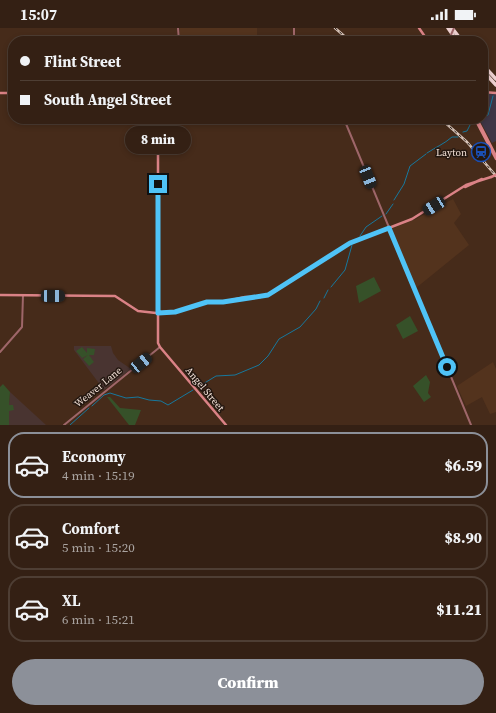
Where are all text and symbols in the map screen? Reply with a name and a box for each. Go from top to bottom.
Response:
text: 15:07 [20,4,57,25]
text: Flint Street [44,51,121,72]
text: South Angel Street [44,89,171,110]
callout: 8 min [125,126,191,154]
text: 8 min [141,131,175,148]
station icon: Layton [470,141,492,163]
place label: Layton [436,146,467,159]
car [358,164,378,190]
route end [149,175,167,193]
car [421,195,447,217]
car [41,290,65,302]
car [128,351,154,375]
route start [438,358,456,376]
street label: Weaver Lane [72,364,124,410]
street label: Angel Street [183,364,228,414]
text: Economy [62,446,126,467]
icon: car [14,447,50,483]
text: $6.59 [444,455,482,476]
text: 4 min · 15:19 [62,467,135,484]
text: Comfort [62,518,120,539]
icon: car [14,519,50,555]
text: $8.90 [444,527,482,548]
text: 5 min · 15:20 [62,539,135,556]
text: XL [62,590,81,611]
icon: car [14,591,50,627]
text: $11.21 [436,599,482,620]
text: 6 min · 15:21 [62,611,135,628]
button: Confirm [12,659,484,705]

